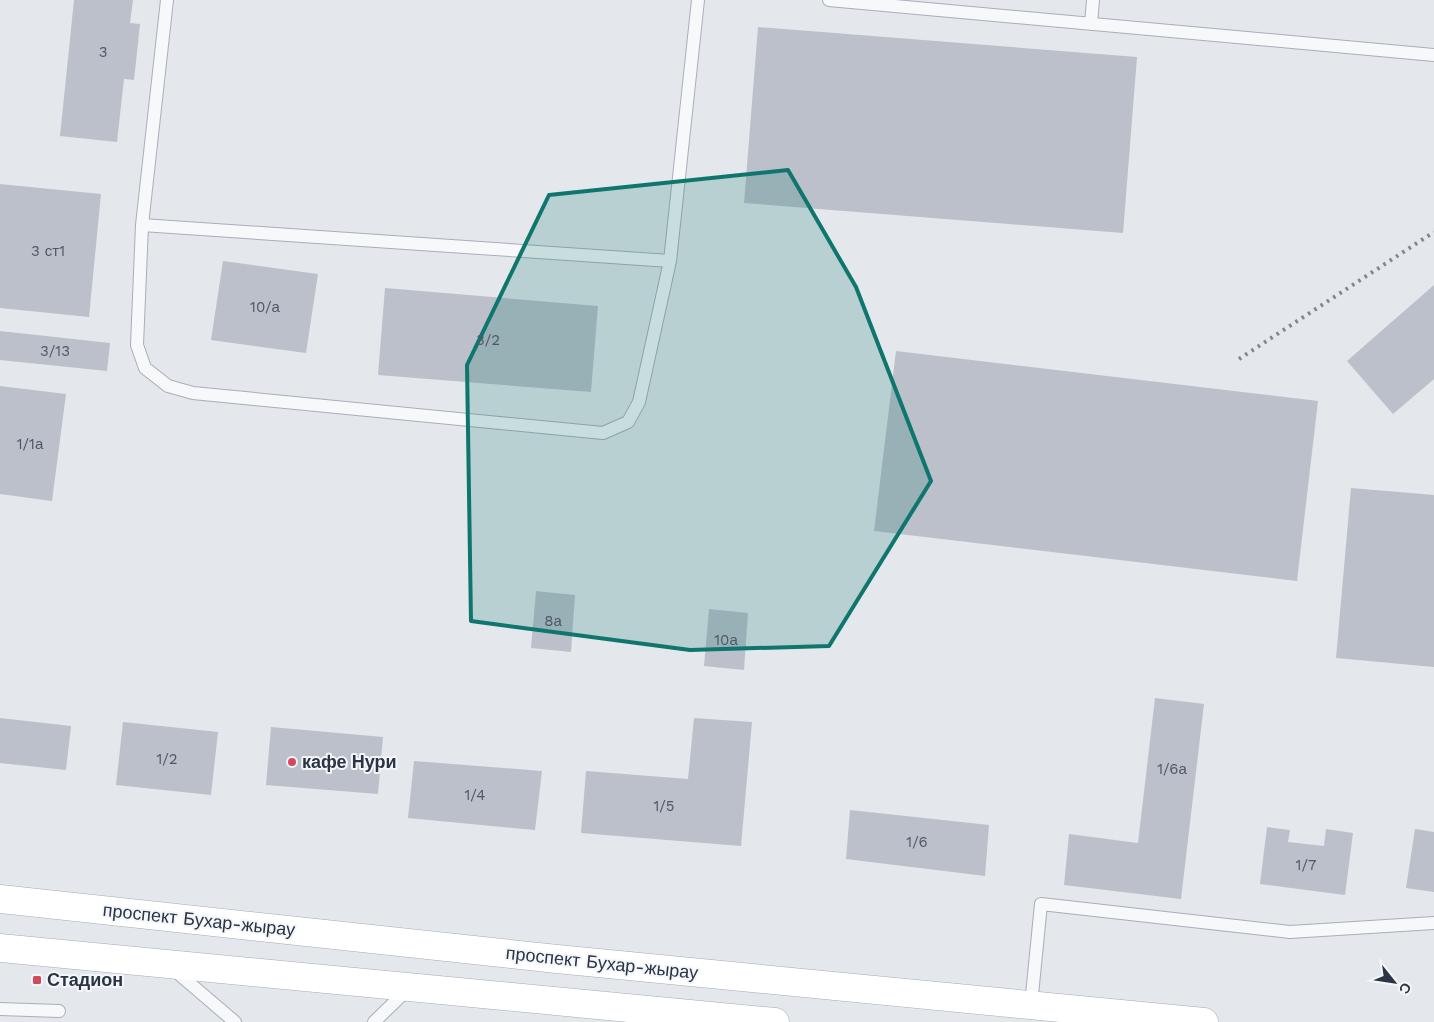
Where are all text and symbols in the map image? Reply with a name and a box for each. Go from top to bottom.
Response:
house number: 3 [99,43,107,61]
house number: 3 ст1 [31,242,65,260]
house number: 10/а [250,298,281,316]
house number: 3/2 [476,331,500,349]
house number: 3/13 [40,342,70,360]
house number: 1/1а [17,435,44,453]
house number: 8а [544,612,562,630]
house number: 10а [714,631,738,649]
house number: 1/2 [156,750,178,768]
place label: кафе Нури [302,751,397,772]
marker: кафе Нури [286,756,298,768]
house number: 1/6а [1157,760,1187,778]
house number: 1/4 [465,786,485,804]
house number: 1/5 [653,797,675,815]
house number: 1/6 [906,833,928,851]
house number: 1/7 [1296,856,1316,874]
street label: проспект Бухар-жырау [102,899,296,940]
street label: проспект Бухар-жырау [505,942,699,983]
north arrow [1369,957,1419,1007]
place label: Стадион [47,969,123,990]
marker: Стадион [31,974,43,986]
text: С [1396,980,1415,997]

